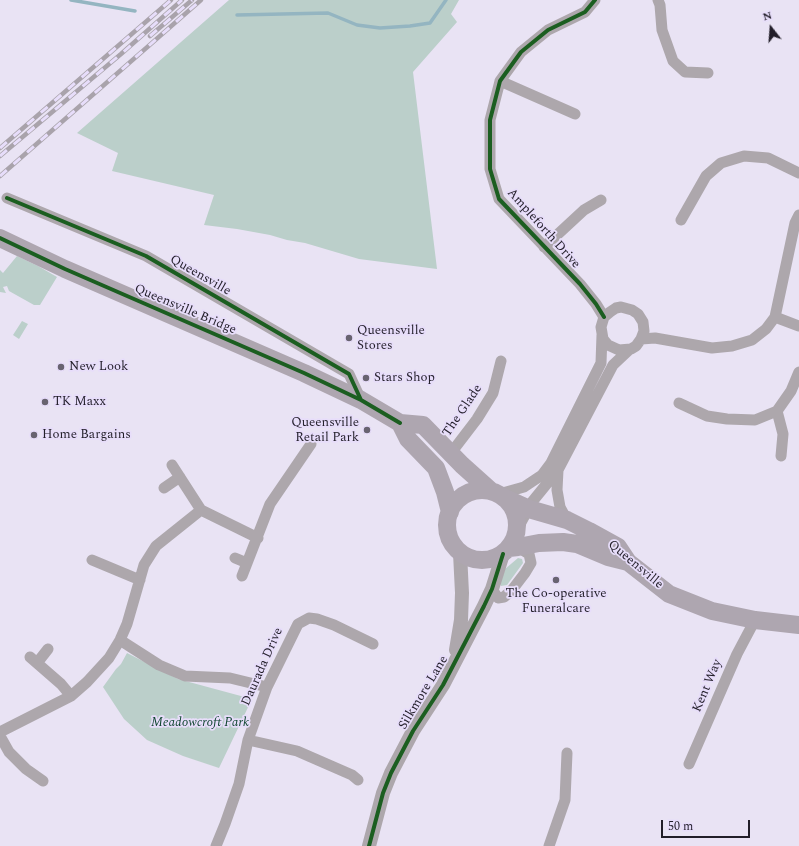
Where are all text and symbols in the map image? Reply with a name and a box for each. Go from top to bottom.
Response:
text: N [761,7,774,25]
north arrow [751,8,791,48]
street label: Ampleforth Drive [503,186,583,272]
street label: Queensville [167,252,233,300]
street label: Queensville Bridge [132,281,238,339]
place label: Queensville Stores [357,323,425,354]
marker: Queensville Stores [344,333,354,343]
place label: New Look [69,359,128,375]
marker: New Look [56,362,66,372]
place label: Stars Shop [374,370,435,386]
marker: Stars Shop [361,373,371,383]
street label: The Glade [440,382,486,440]
place label: TK Maxx [53,394,106,410]
marker: TK Maxx [40,397,50,407]
place label: Queensville Retail Park [291,415,359,446]
marker: Queensville Retail Park [362,425,372,435]
place label: Home Bargains [42,427,131,443]
marker: Home Bargains [29,430,39,440]
street label: Queensville [604,537,666,593]
marker: The Co-operative Funeralcare [551,575,561,585]
place label: The Co-operative Funeralcare [505,586,607,617]
street label: Daurada Drive [239,625,287,709]
street label: Silkmore Lane [396,653,452,733]
street label: Kent Way [690,657,726,715]
park label: Meadowcroft Park [151,715,249,731]
scale bar [663,812,752,838]
text: 50 m [668,817,693,836]

